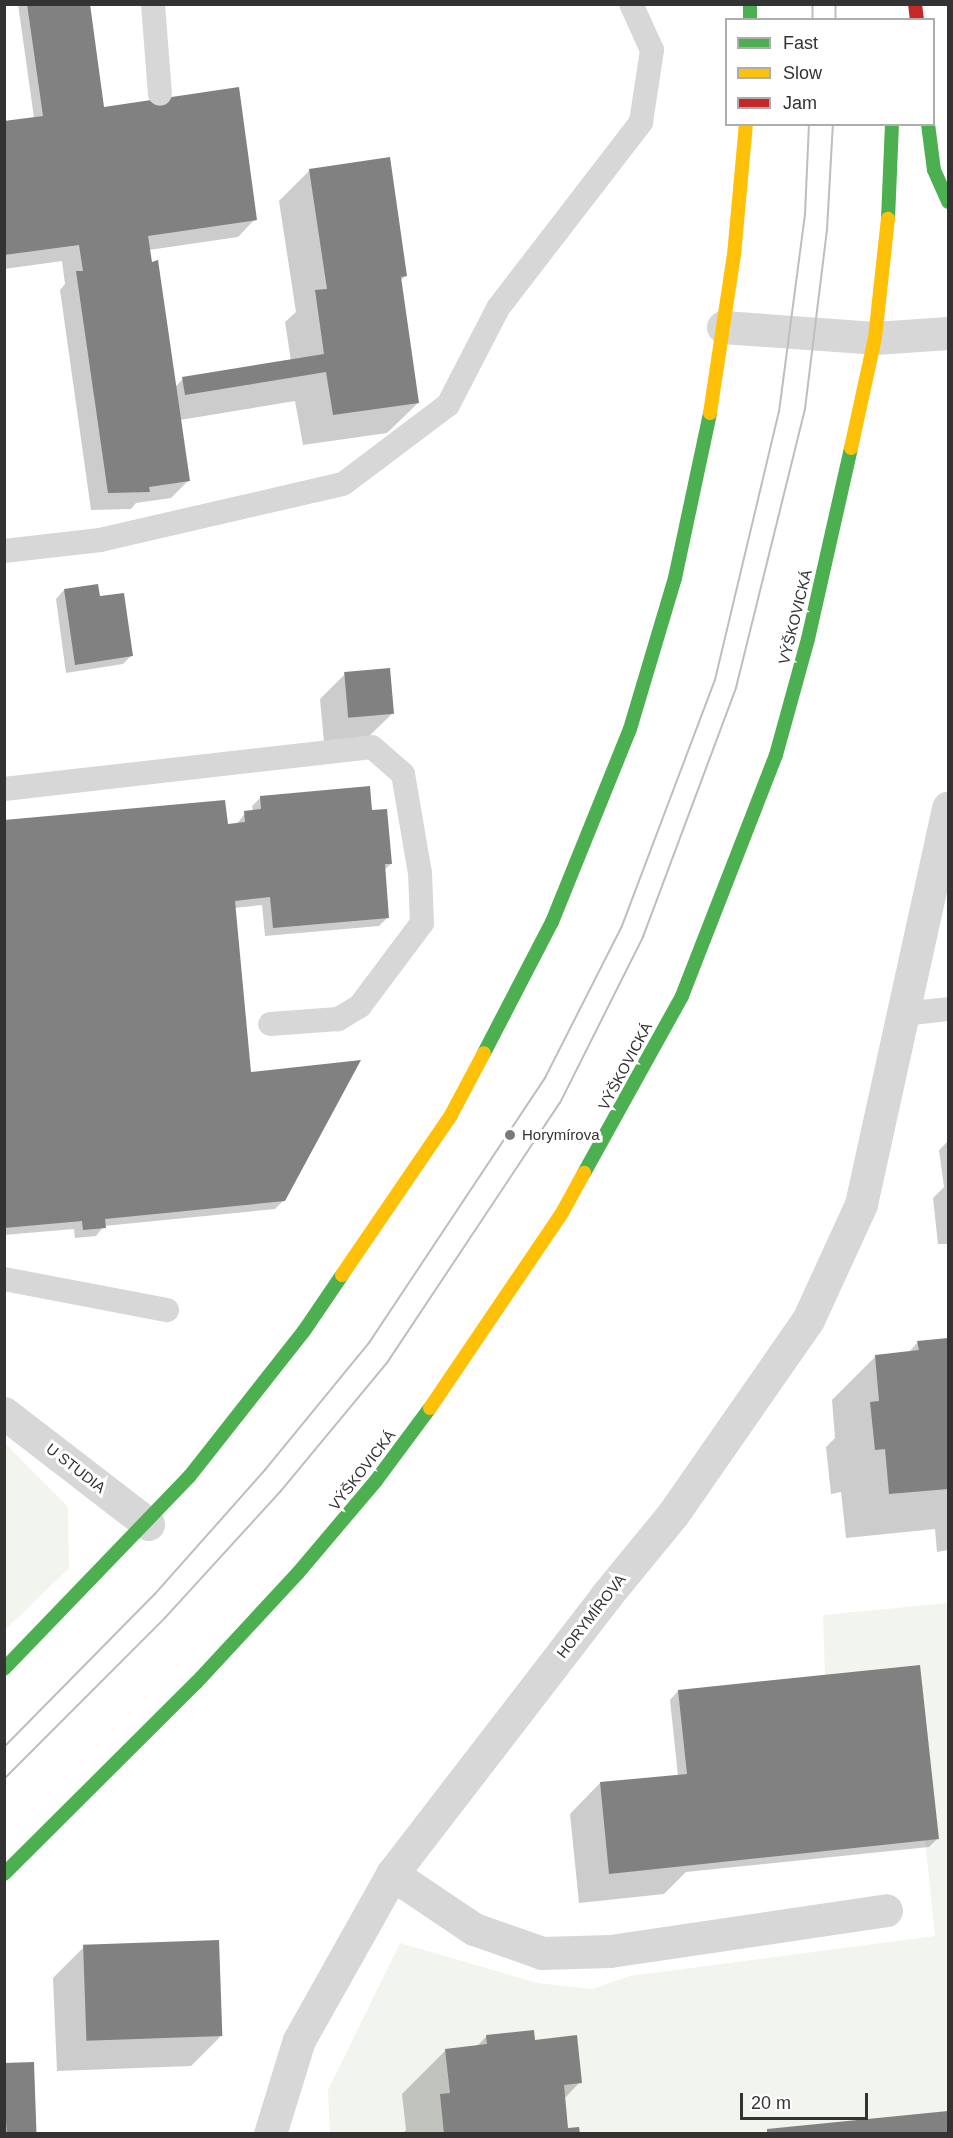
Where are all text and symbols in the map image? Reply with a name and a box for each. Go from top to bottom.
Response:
legend [725,18,935,126]
text: Fast [783,33,818,53]
text: Slow [783,63,822,83]
text: Jam [783,93,817,113]
street label: VÝŠKOVICKÁ [775,568,815,666]
street label: VÝŠKOVICKÁ [594,1019,656,1113]
place label: Horymírova [522,1126,600,1144]
marker: Horymírova [503,1128,517,1142]
street label: VÝŠKOVICKÁ [325,1426,399,1514]
street label: U STUDIA [43,1439,109,1497]
street label: HORYMÍROVA [553,1571,629,1661]
scale bar [743,2081,870,2119]
text: 20 m [751,2093,791,2113]

